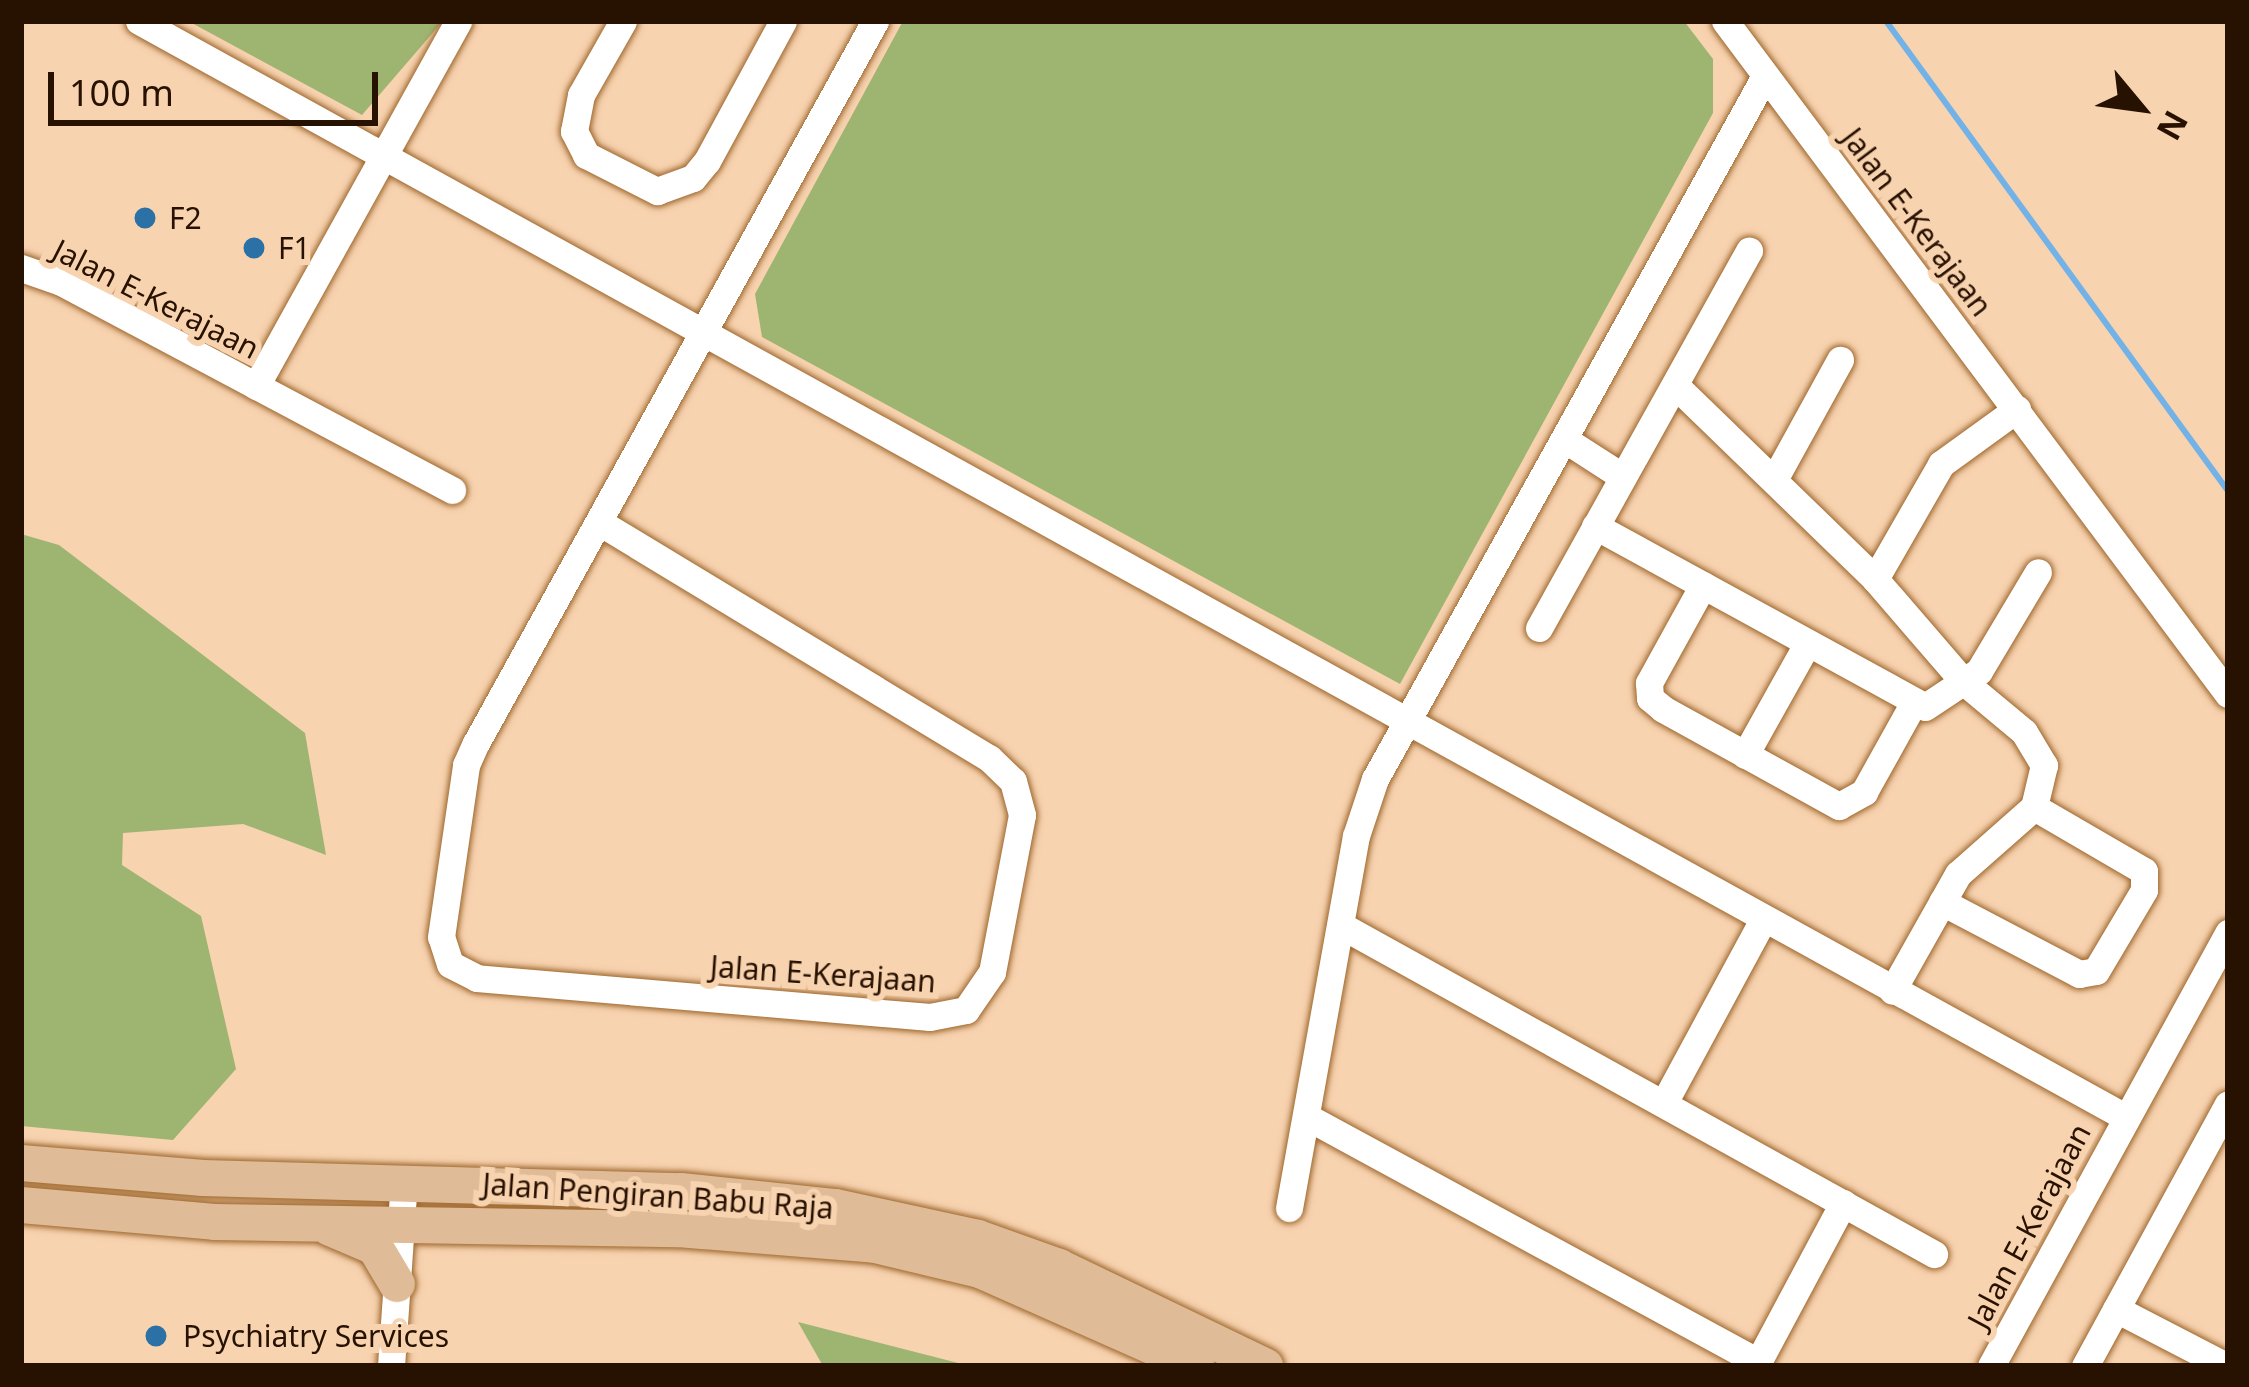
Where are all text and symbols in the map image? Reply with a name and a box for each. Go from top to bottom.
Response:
scale bar [54,48,384,122]
north arrow [2081,48,2201,168]
text: 100 m [69,68,174,117]
text: N [2147,103,2199,148]
street label: Jalan E-Kerajaan [1835,121,1999,323]
place label: F2 [169,200,202,236]
marker: F2 [132,205,158,231]
place label: F1 [278,230,311,266]
street label: Jalan E-Kerajaan [47,232,265,366]
marker: F1 [241,235,267,261]
street label: Jalan E-Kerajaan [709,948,937,1000]
street label: Jalan E-Kerajaan [1960,1118,2098,1334]
street label: Jalan Pengiran Babu Raja [481,1166,835,1226]
place label: Psychiatry Services [183,1318,449,1354]
marker: Psychiatry Services [140,1320,172,1352]

